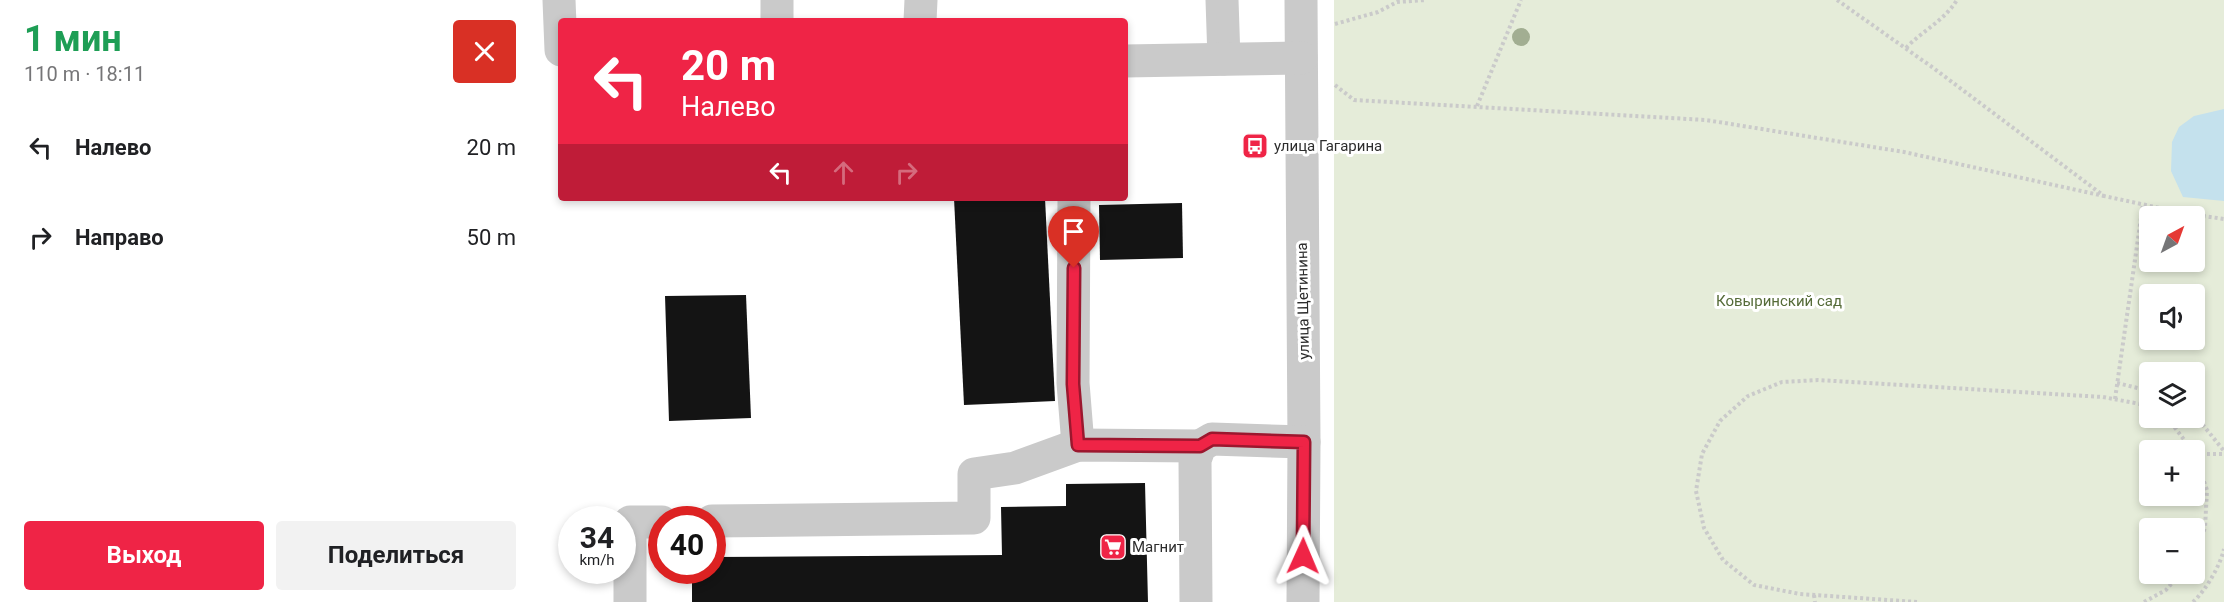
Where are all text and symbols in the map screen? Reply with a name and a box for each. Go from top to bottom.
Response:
text: 1 мин [24,18,122,60]
button: close [453,20,516,83]
text: 20 m [681,41,776,90]
icon: left [582,42,660,120]
text: 110 m · 18:11 [24,62,145,86]
text: Налево [681,91,776,123]
icon: left [24,131,57,164]
bus stop icon: улица Гагарина [1240,131,1270,161]
text: Налево [75,135,152,160]
text: 20 m [467,135,516,160]
place label: улица Гагарина [1274,137,1382,155]
icon: left [764,156,797,189]
icon: ahead [827,156,860,189]
icon: right [890,156,923,189]
pin [1048,206,1099,268]
north arrow [2139,206,2205,272]
map controls [2139,206,2205,584]
icon: arrive [1057,215,1090,248]
icon: right [24,221,57,254]
text: Направо [75,225,164,250]
text: 50 m [467,225,516,250]
street label: улица Щетинина [1293,242,1313,360]
button: sound [2139,284,2205,350]
park label: Ковыринский сад [1716,292,1842,310]
button: layers [2139,362,2205,428]
button: + [2139,440,2205,506]
speed limit sign: 40 [648,506,726,584]
button: − [2139,518,2205,584]
text: 34 [580,520,614,555]
button: Выход [24,521,264,590]
button: Поделиться [276,521,516,590]
position arrow [1271,524,1335,588]
supermarket icon: Магнит [1098,532,1128,562]
place label: Магнит [1132,538,1184,556]
text: km/h [579,551,615,569]

